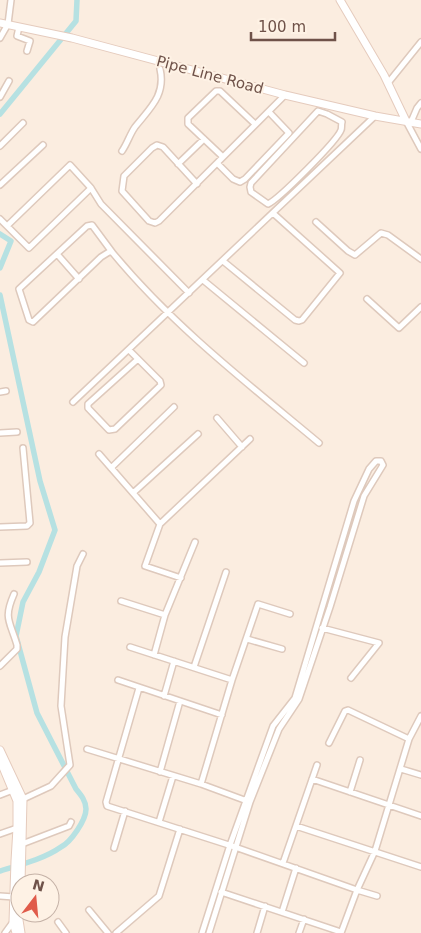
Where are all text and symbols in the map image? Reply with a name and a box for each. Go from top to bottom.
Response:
scale bar [251,10,335,42]
text: 100 m [258,18,306,36]
street label: Pipe Line Road [155,52,265,98]
north arrow [10,873,60,923]
text: N [31,876,46,895]

